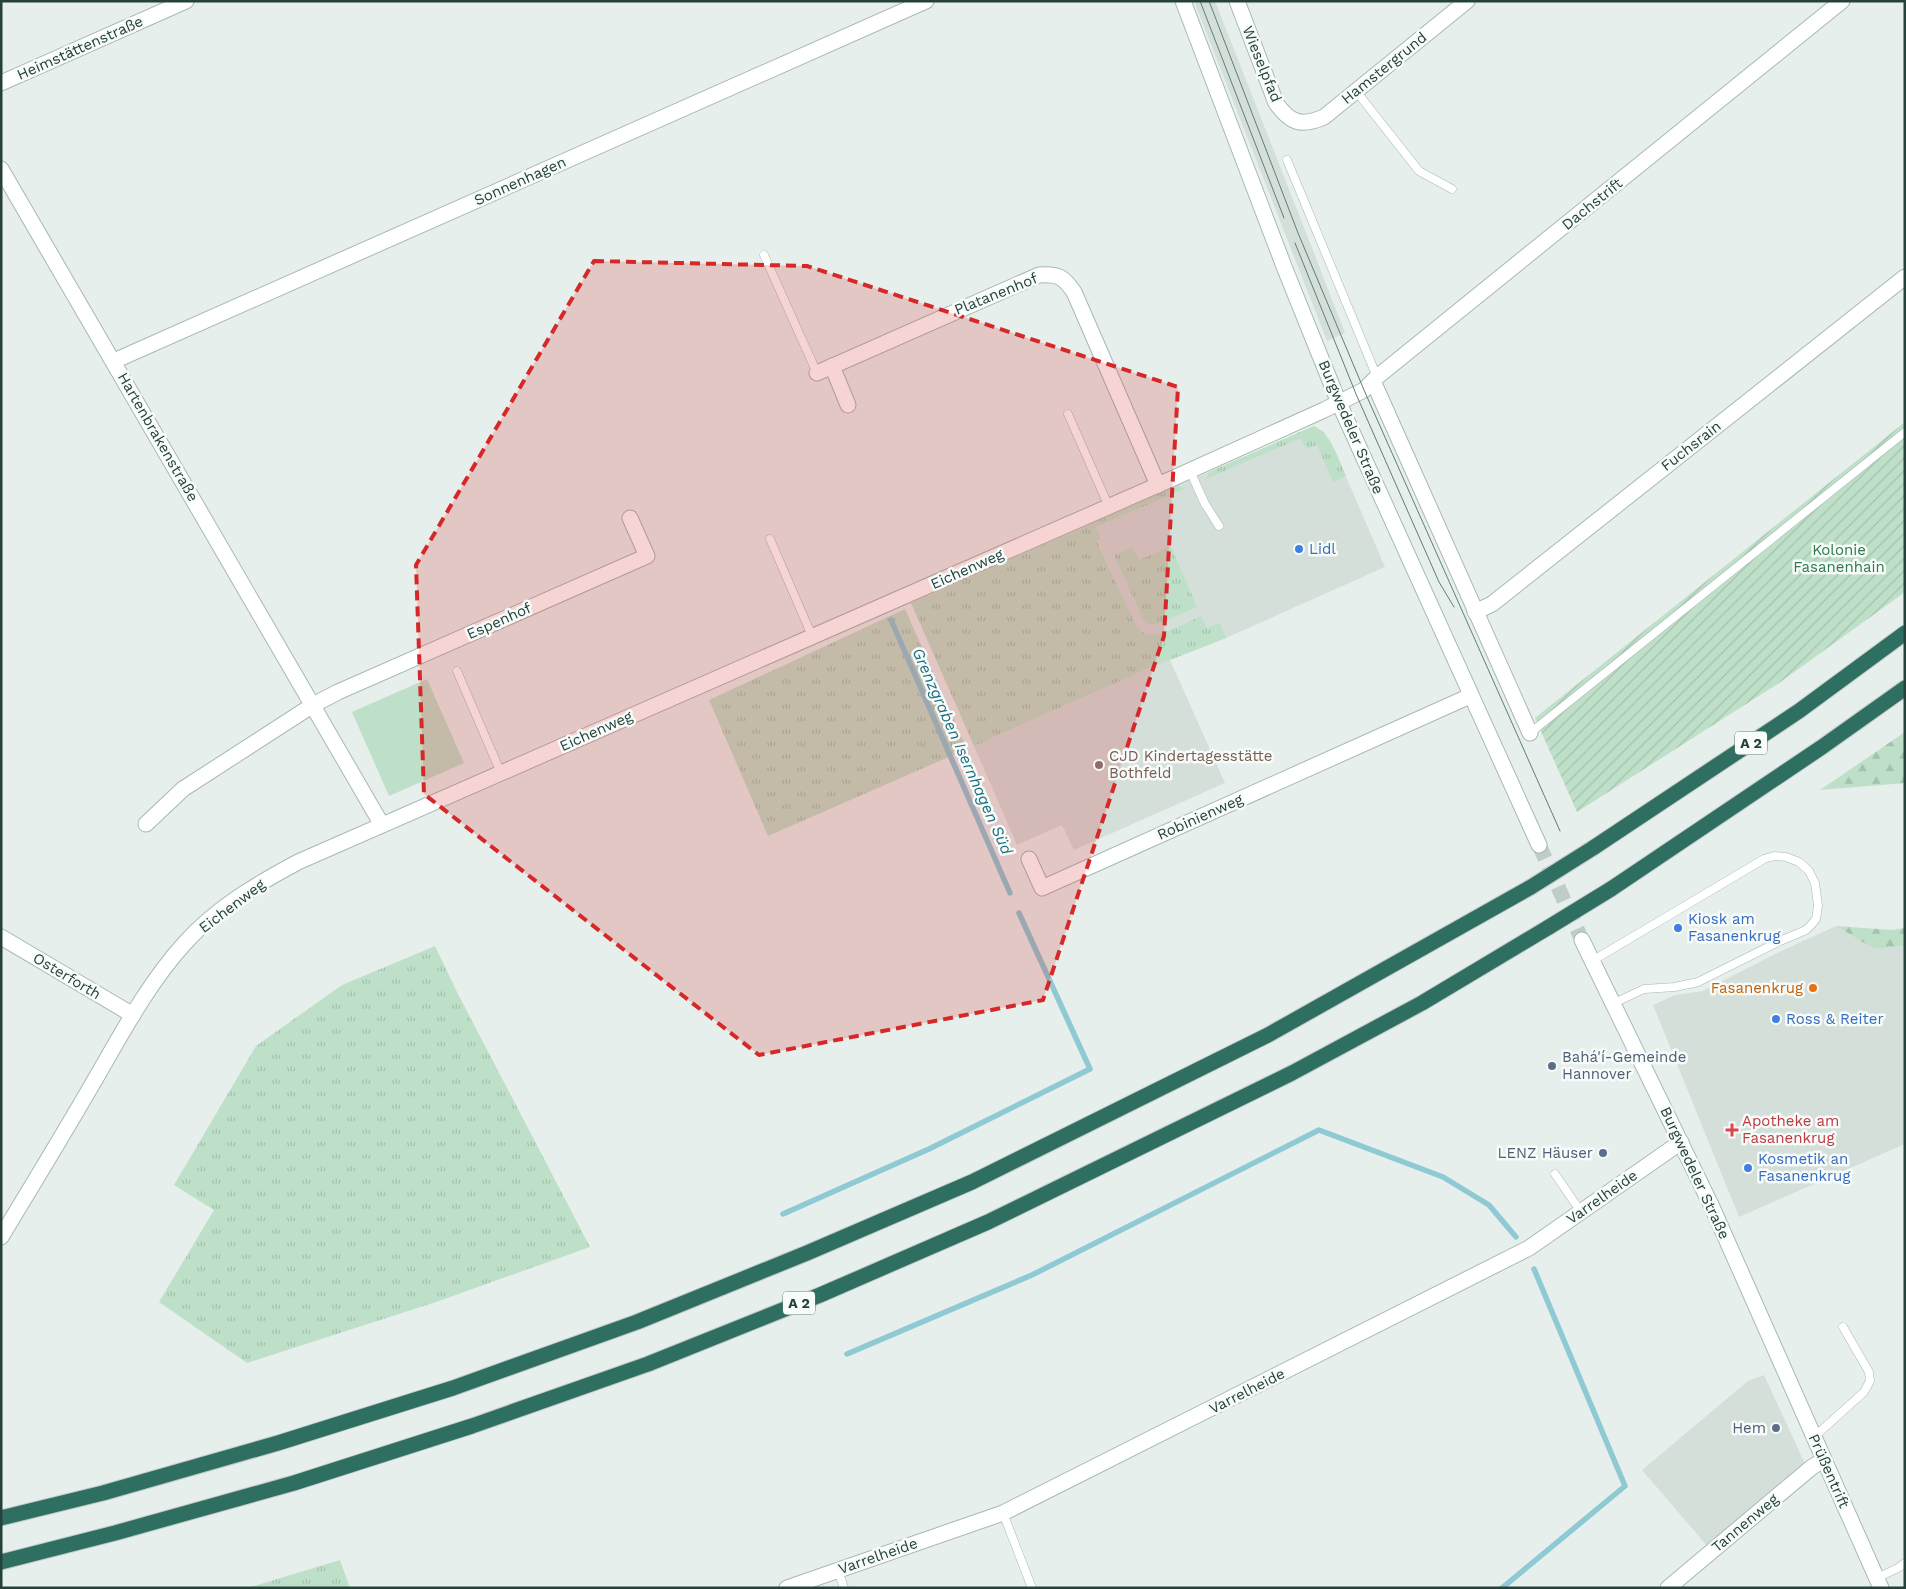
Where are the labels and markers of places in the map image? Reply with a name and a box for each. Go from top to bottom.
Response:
place label: Lidl [1309,540,1336,558]
marker: Lidl [1293,543,1305,555]
place label: CJD Kindertagesstätte Bothfeld [1109,747,1273,782]
marker: CJD Kindertagesstätte Bothfeld [1093,759,1105,771]
place label: Kiosk am Fasanenkrug [1688,910,1780,945]
marker: Kiosk am Fasanenkrug [1672,922,1684,934]
place label: Fasanenkrug [1711,979,1803,997]
marker: Fasanenkrug [1807,982,1819,994]
place label: Ross & Reiter [1786,1010,1884,1028]
marker: Ross & Reiter [1770,1013,1782,1025]
place label: Bahá'í-Gemeinde Hannover [1562,1048,1686,1083]
marker: Bahá'í-Gemeinde Hannover [1546,1060,1558,1072]
place label: Apotheke am Fasanenkrug [1742,1112,1839,1147]
marker: Apotheke am Fasanenkrug [1726,1124,1738,1136]
place label: LENZ Häuser [1498,1144,1593,1162]
marker: LENZ Häuser [1597,1147,1609,1159]
place label: Kosmetik an Fasanenkrug [1758,1150,1850,1185]
marker: Kosmetik an Fasanenkrug [1742,1162,1754,1174]
place label: Hem [1732,1419,1766,1437]
marker: Hem [1770,1422,1782,1434]

